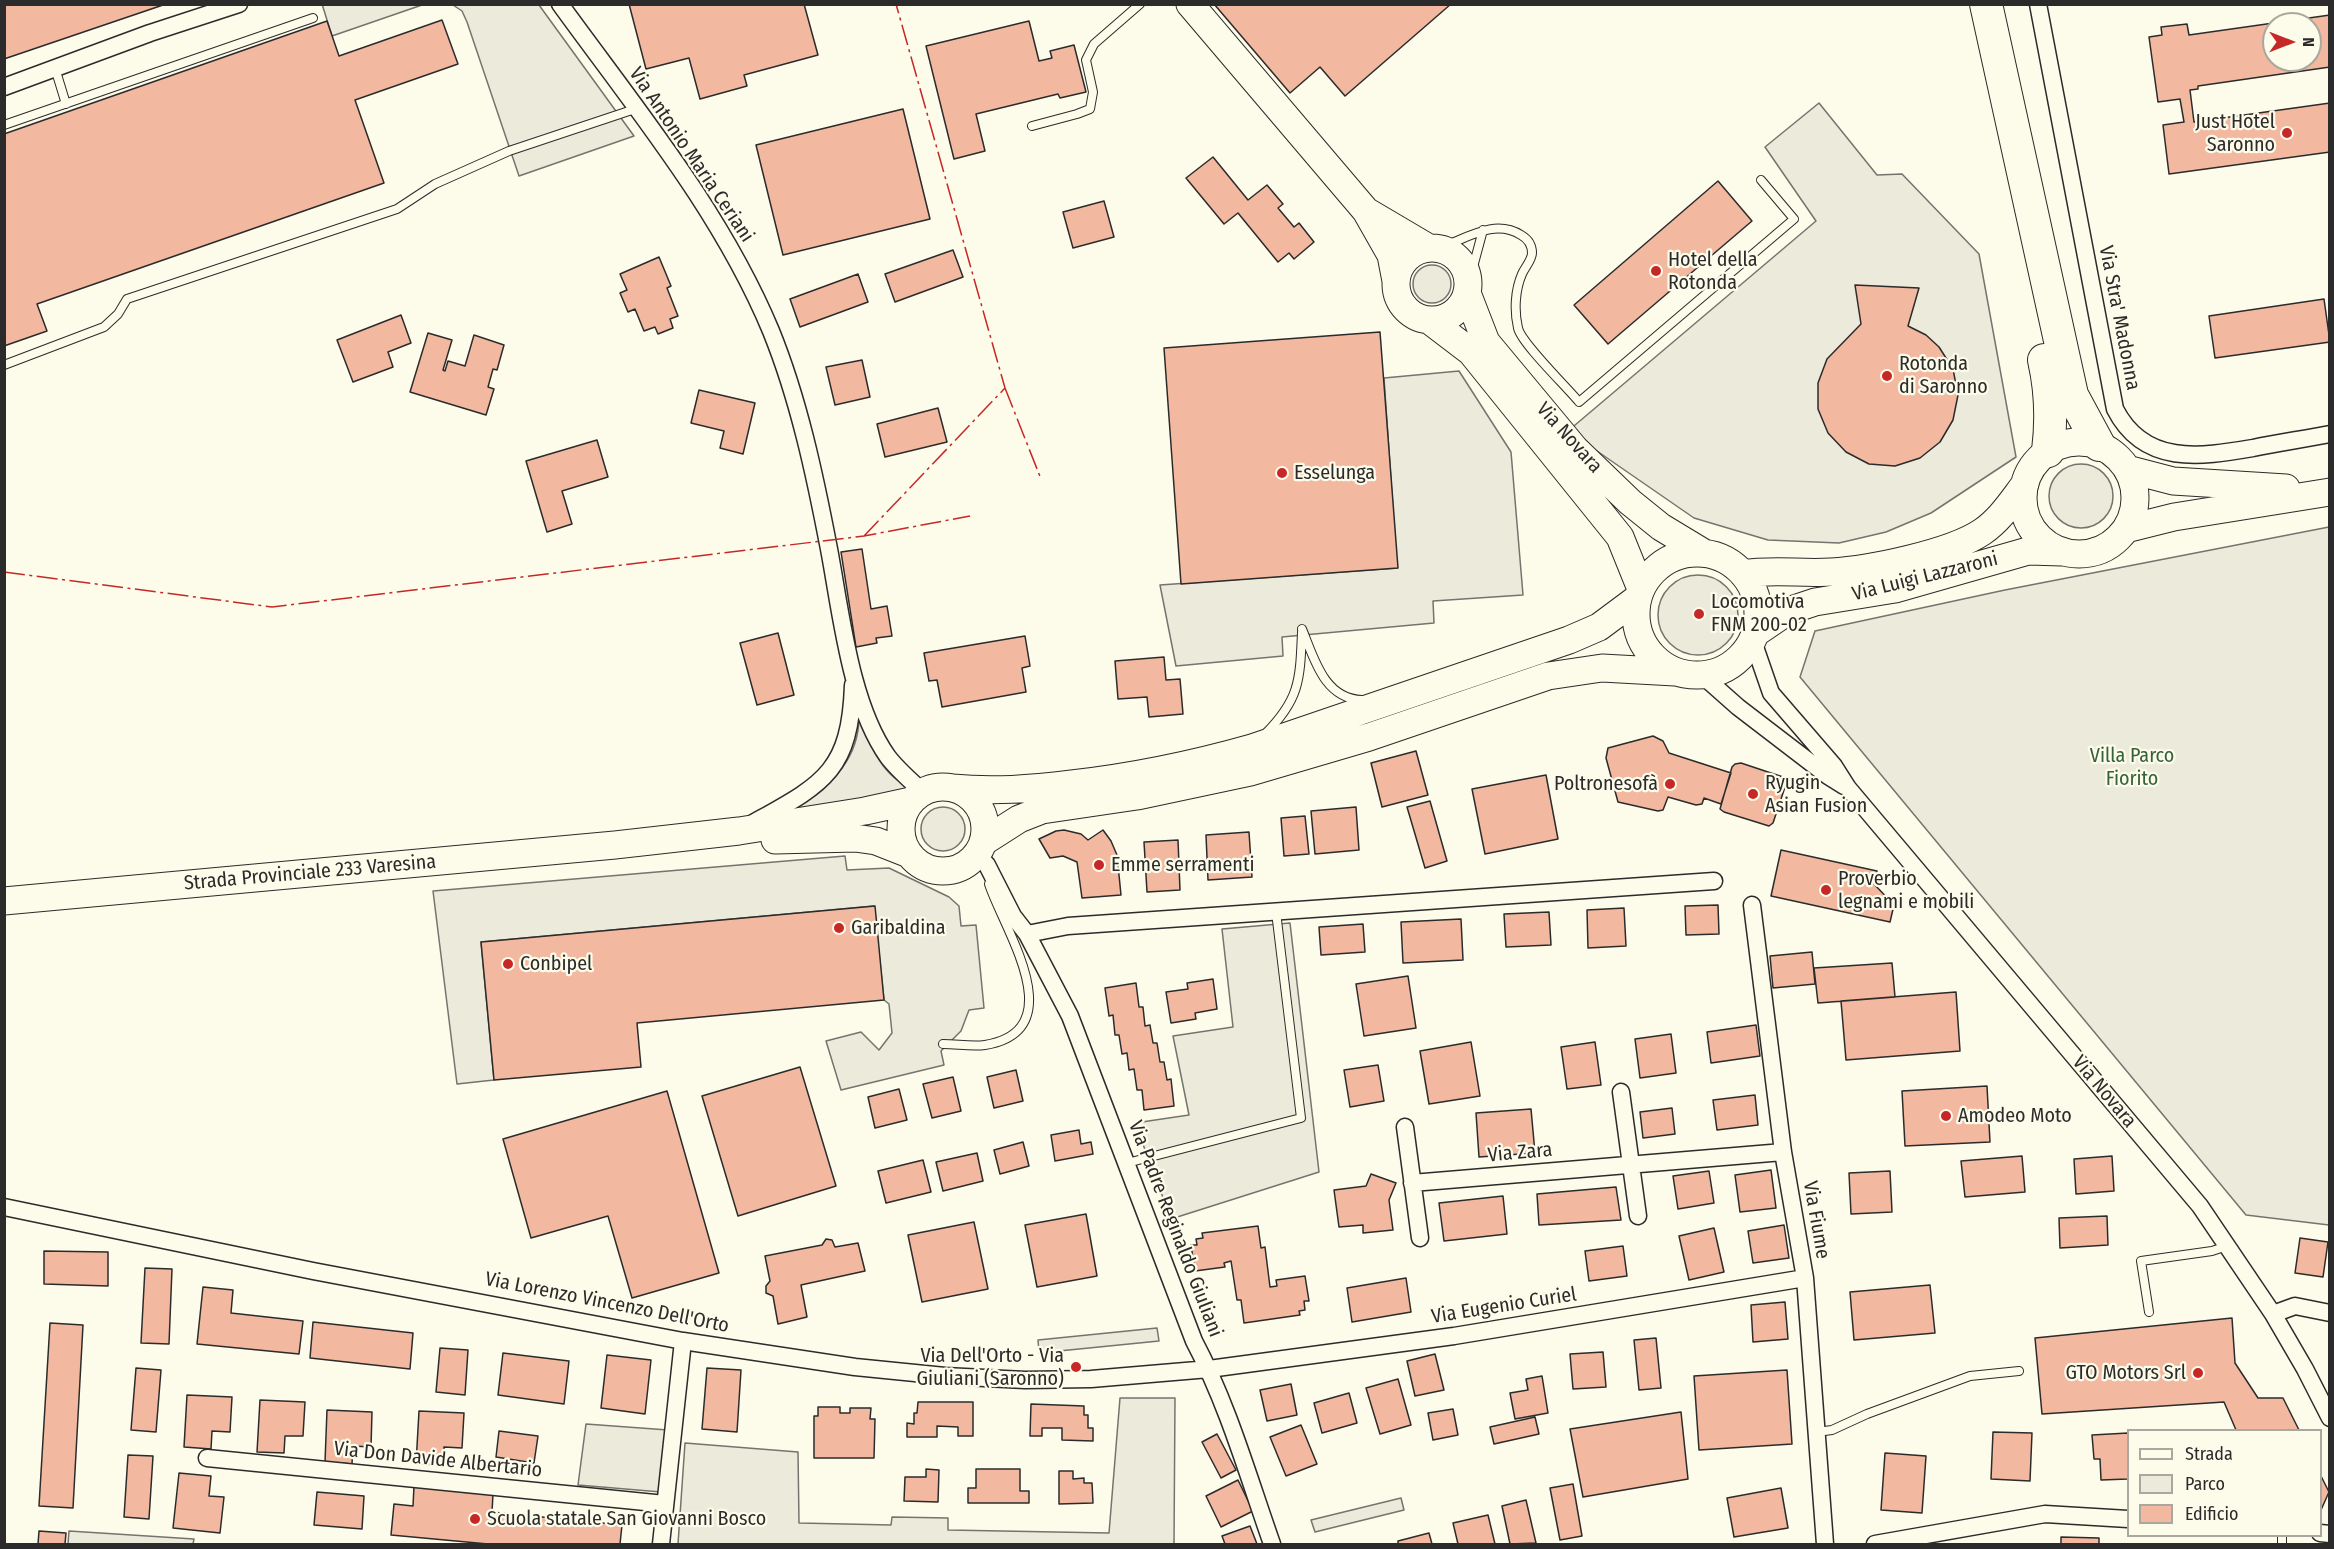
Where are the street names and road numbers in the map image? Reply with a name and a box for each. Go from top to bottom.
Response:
street label: Via Antonio Maria Ceriani [623,63,759,247]
street label: Via Stra' Madonna [2093,244,2145,392]
street label: Via Novara [1531,398,1607,478]
street label: Via Luigi Lazzaroni [1850,547,2000,607]
street label: Strada Provinciale 233 Varesina [183,850,437,896]
street label: Via Novara [2067,1051,2141,1133]
street label: Via Padre Reginaldo Giuliani [1123,1118,1227,1340]
street label: Via Zara [1487,1138,1553,1168]
street label: Via Fiume [1797,1179,1835,1261]
street label: Via Lorenzo Vincenzo Dell'Orto [483,1268,731,1338]
street label: Via Eugenio Curiel [1430,1283,1578,1329]
street label: Via Don Davide Albertario [333,1437,543,1483]

